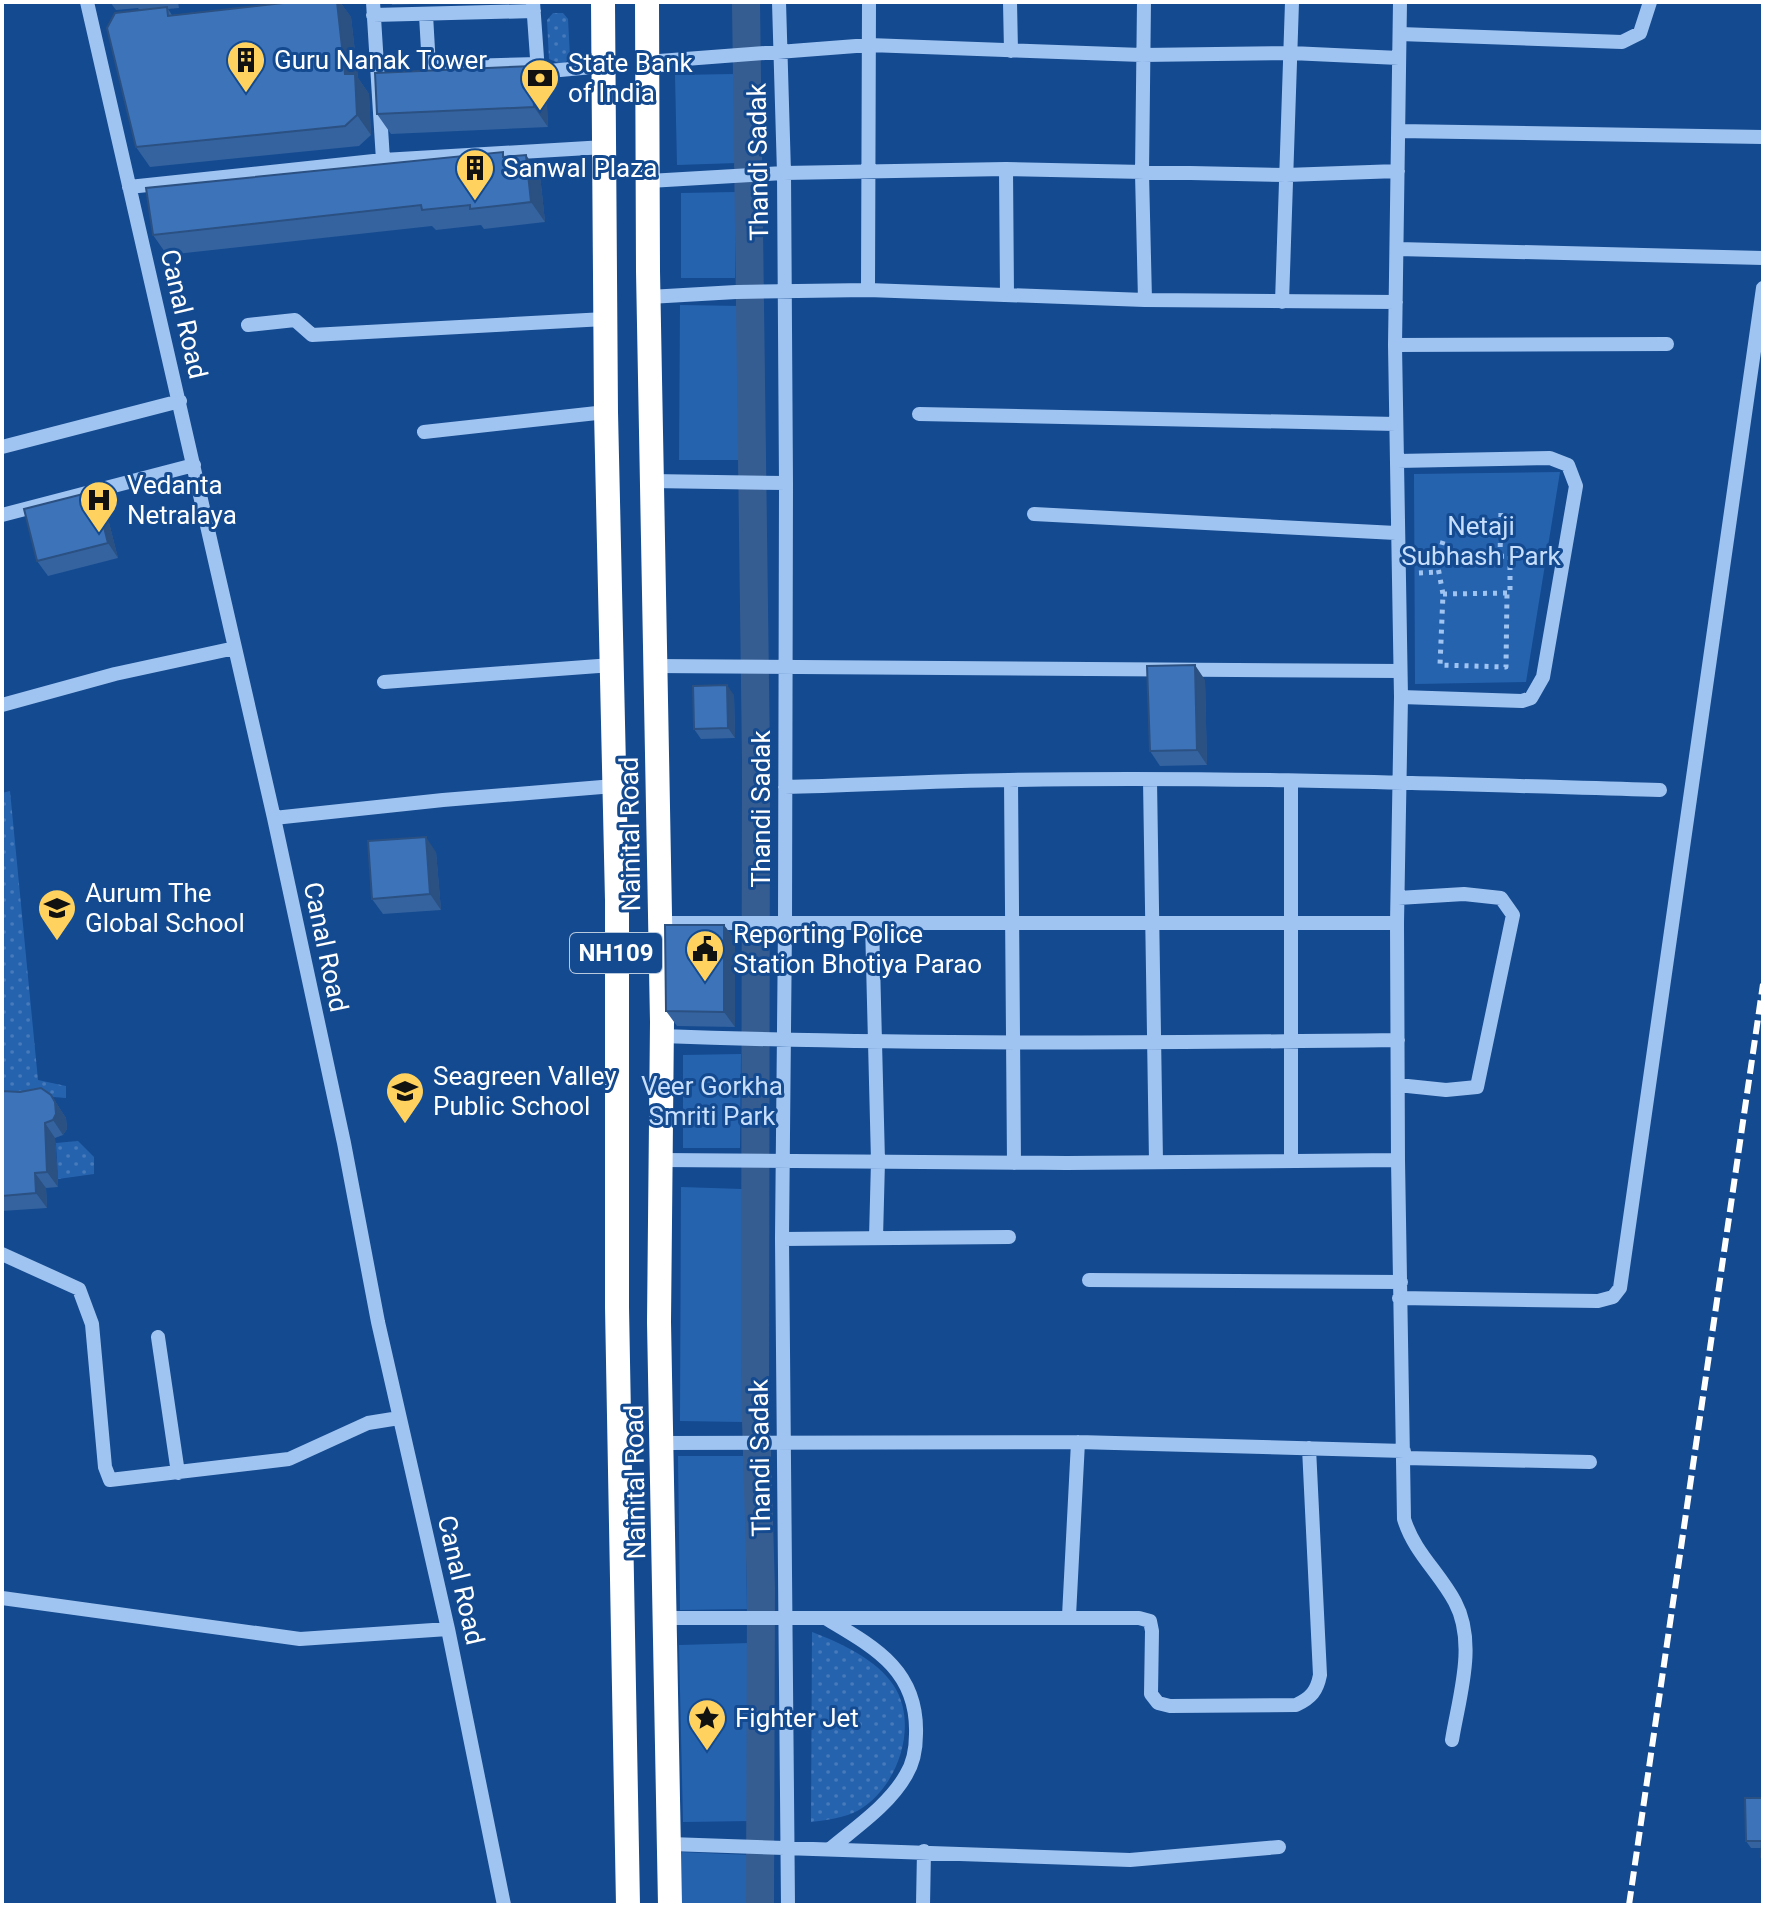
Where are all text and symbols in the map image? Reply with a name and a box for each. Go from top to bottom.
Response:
building icon: Guru Nanak Tower [225,39,267,94]
place label: Guru Nanak Tower [274,45,487,75]
place label: State Bank of India [568,48,694,108]
bank icon: State Bank of India [519,57,561,112]
street label: Thandi Sadak [742,82,774,241]
building icon: Sanwal Plaza [454,147,496,202]
place label: Sanwal Plaza [503,153,657,183]
street label: Canal Road [155,246,213,382]
place label: Vedanta Netralaya [127,470,237,530]
hospital icon: Vedanta Netralaya [78,479,120,534]
park label: Netaji Subhash Park [1401,511,1562,571]
street label: Thandi Sadak [746,730,776,888]
street label: Nainital Road [614,756,646,912]
place label: Aurum The Global School [85,878,245,938]
street label: Canal Road [298,879,354,1015]
school or university icon: Aurum The Global School [36,887,78,942]
place label: Reporting Police Station Bhotiya Parao [733,919,982,979]
public building icon: Reporting Police Station Bhotiya Parao [684,928,726,983]
road number: NH109 [570,933,662,973]
place label: Seagreen Valley Public School [433,1061,617,1121]
school or university icon: Seagreen Valley Public School [384,1070,426,1125]
park label: Veer Gorkha Smriti Park [641,1071,783,1131]
street label: Thandi Sadak [744,1378,776,1537]
street label: Nainital Road [619,1404,651,1560]
street label: Canal Road [432,1512,490,1648]
place icon: Fighter Jet [686,1697,728,1752]
place label: Fighter Jet [735,1703,859,1733]

